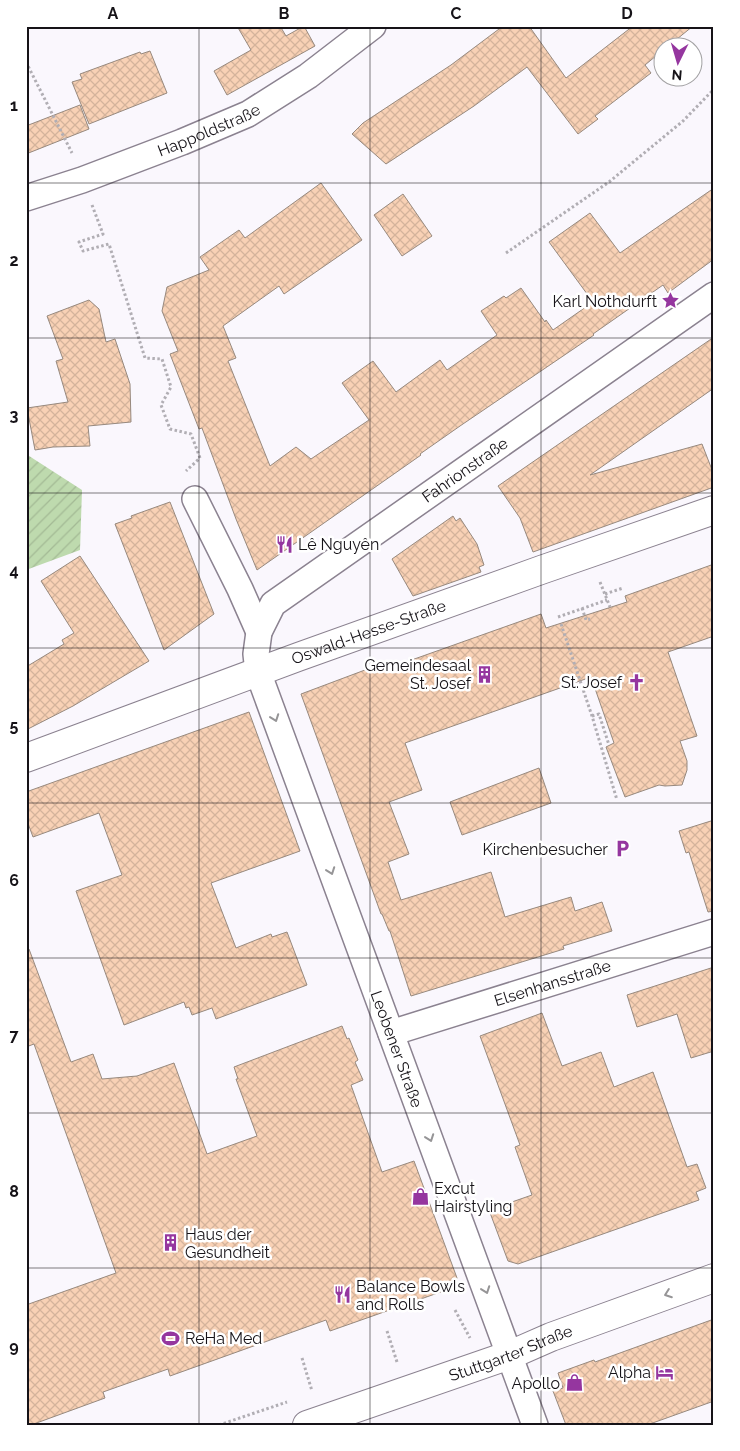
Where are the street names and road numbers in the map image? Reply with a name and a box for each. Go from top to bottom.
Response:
street label: Happoldstraße [155,100,264,160]
street label: Fahrionstraße [419,434,511,507]
street label: Oswald-Hesse-Straße [289,596,448,669]
street label: Elsenhansstraße [492,956,613,1010]
street label: Leobener Straße [367,988,426,1110]
street label: Stuttgarter Straße [446,1321,575,1385]

